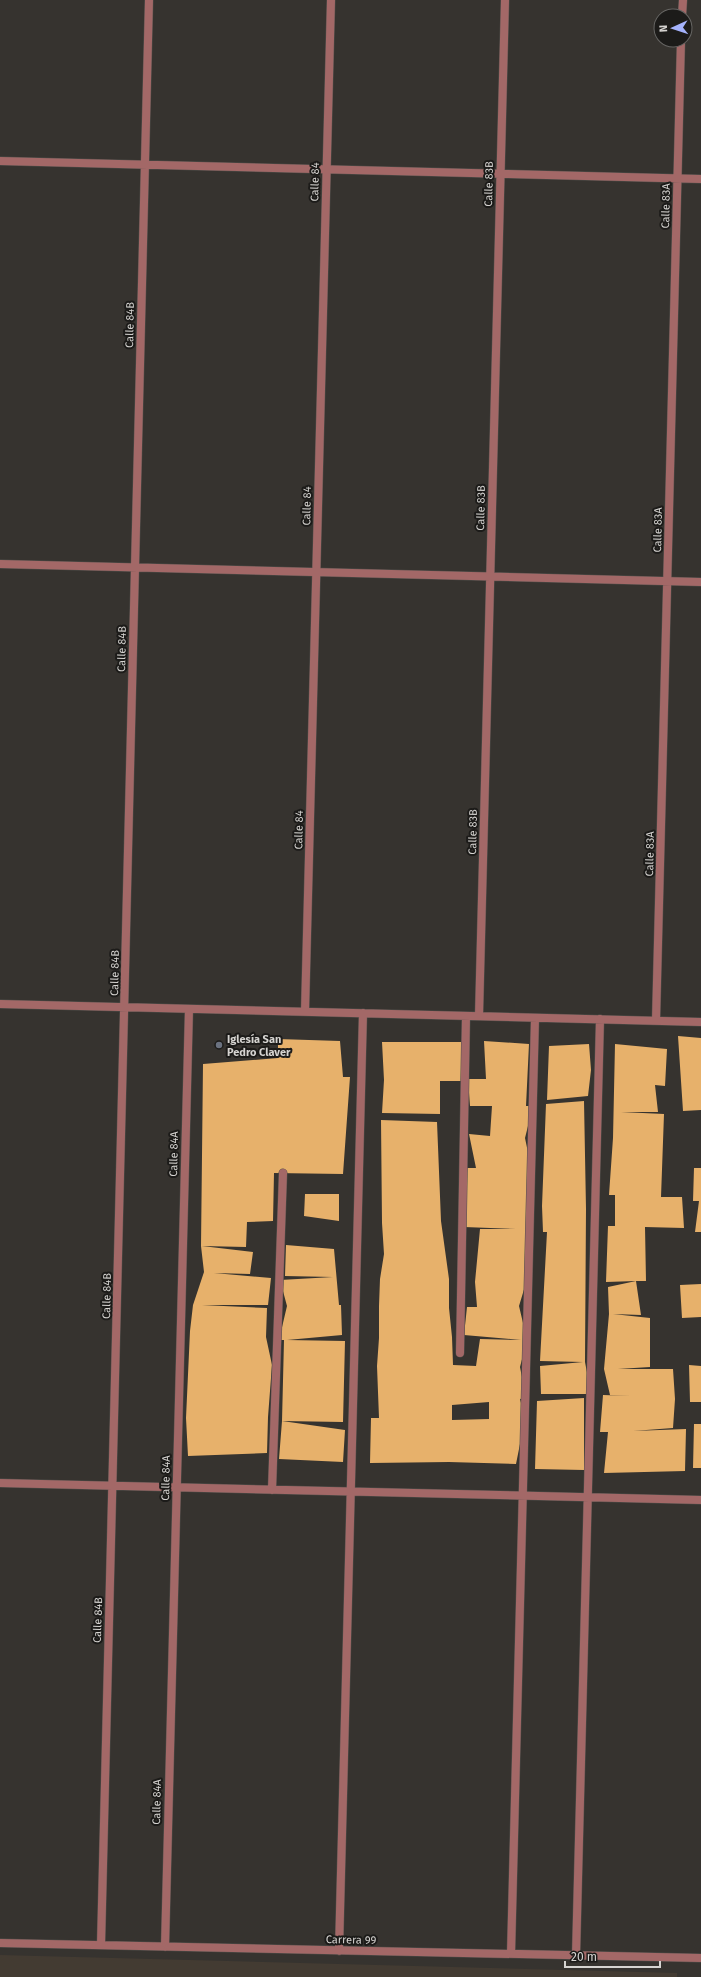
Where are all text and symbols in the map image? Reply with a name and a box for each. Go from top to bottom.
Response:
north arrow [653,8,693,48]
text: N [657,25,670,32]
street label: Calle 83B [482,161,496,207]
street label: Calle 84 [308,162,322,202]
street label: Calle 83A [659,183,673,229]
street label: Calle 84B [123,302,137,348]
street label: Calle 83B [474,485,488,531]
street label: Calle 84 [300,486,314,526]
street label: Calle 83A [651,507,665,553]
street label: Calle 84B [115,626,129,672]
street label: Calle 83B [466,809,480,855]
street label: Calle 84 [292,810,306,850]
street label: Calle 83A [643,831,657,877]
street label: Calle 84B [108,950,122,996]
place label: Iglesía San Pedro Claver [227,1033,291,1059]
marker: Iglesía San Pedro Claver [214,1040,224,1050]
street label: Calle 84A [167,1130,181,1177]
street label: Calle 84B [100,1273,114,1319]
street label: Calle 84A [159,1454,173,1501]
street label: Calle 84B [91,1597,105,1643]
street label: Calle 84A [150,1778,164,1825]
street label: Carrera 99 [326,1933,377,1947]
scale bar [565,1943,660,1969]
text: 20 m [571,1950,597,1964]

